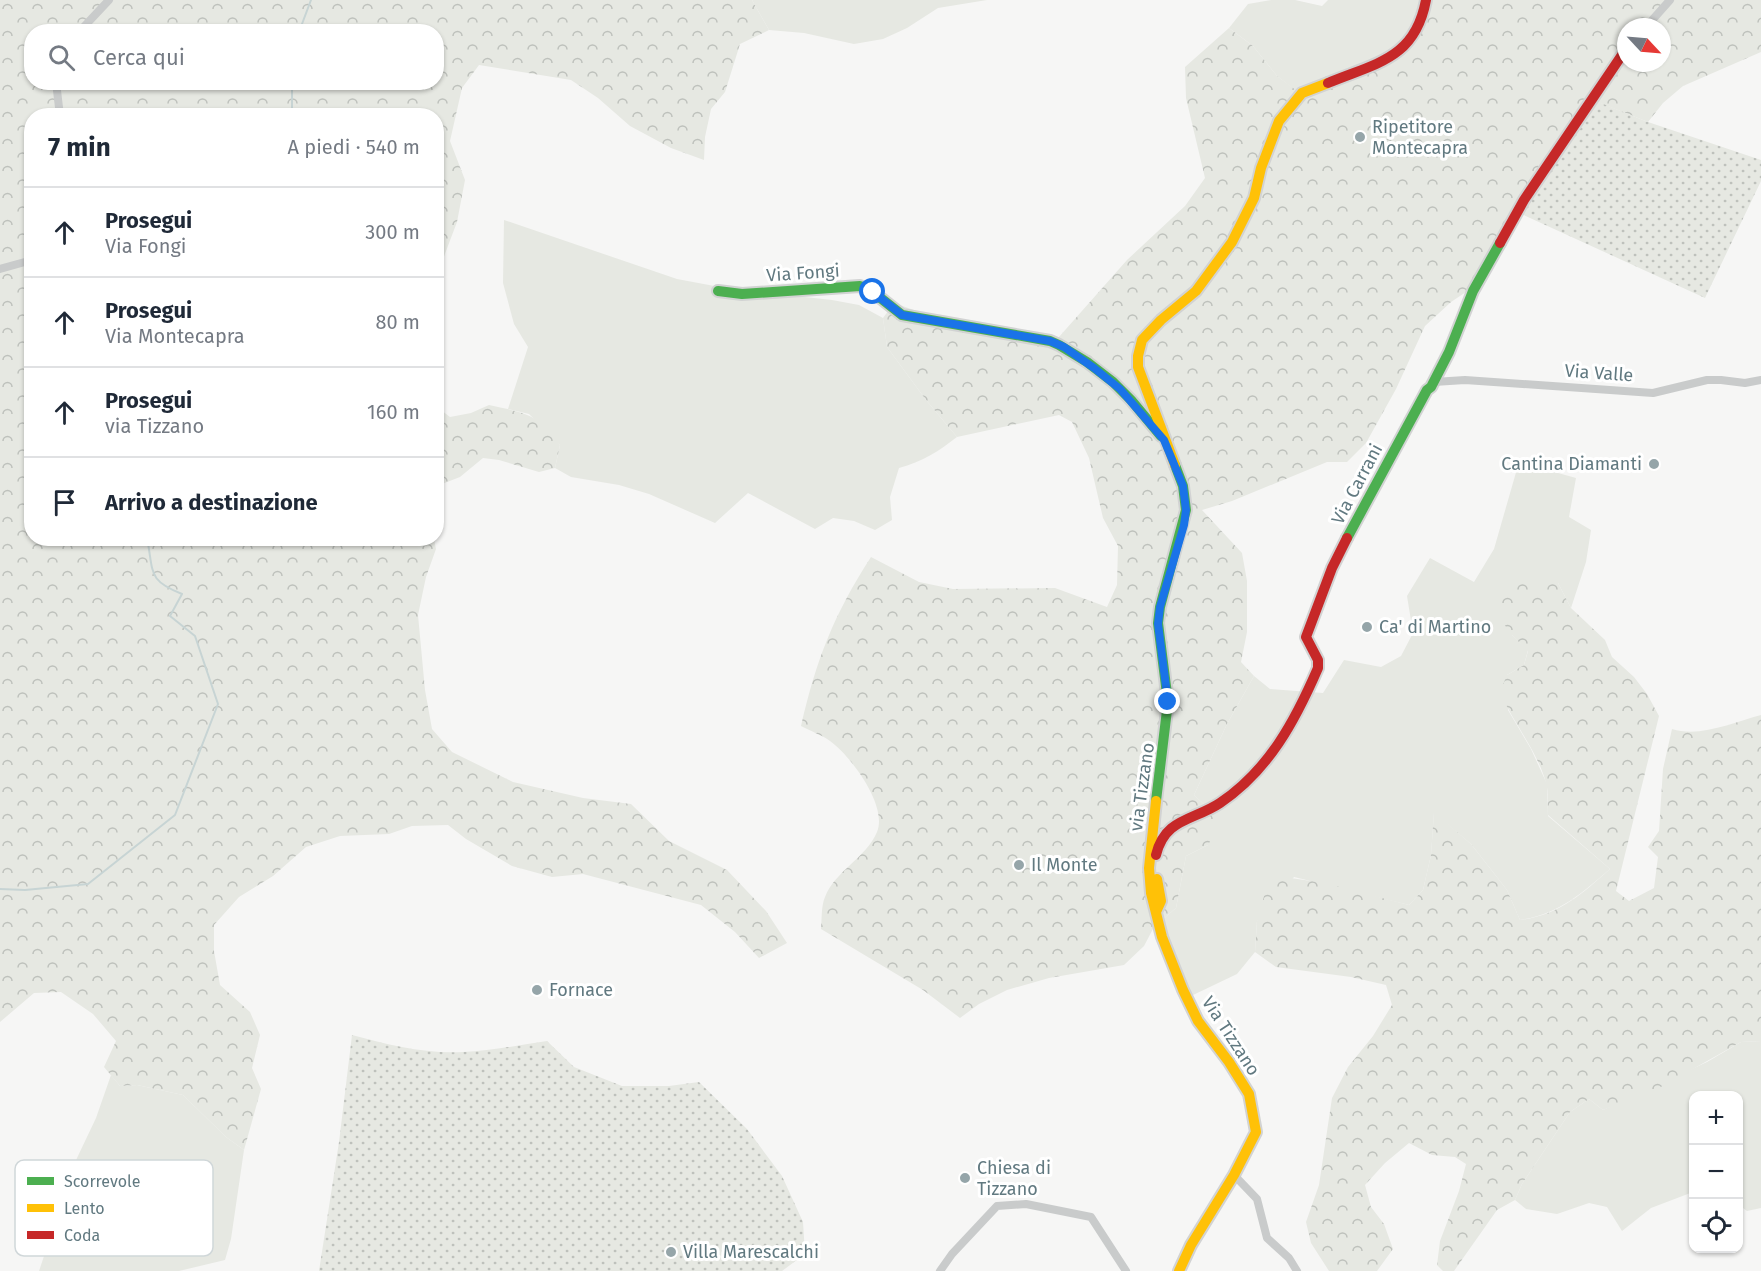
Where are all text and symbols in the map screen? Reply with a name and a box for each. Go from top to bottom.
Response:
north arrow [1617,18,1671,72]
search box [24,24,444,90]
icon: search [45,41,78,74]
text: Cerca qui [93,44,185,71]
place label: Ripetitore Montecapra [1372,116,1468,159]
marker: Ripetitore Montecapra [1353,130,1367,144]
text: 7 min [48,132,111,163]
text: A piedi · 540 m [288,135,420,159]
text: Prosegui [105,207,192,234]
icon: ahead [48,216,81,249]
text: 300 m [365,220,420,244]
text: Via Fongi [105,234,187,258]
street label: Via Fongi [766,259,840,287]
route start [859,278,885,304]
text: Prosegui [105,297,192,324]
icon: ahead [48,306,81,339]
text: 80 m [375,310,420,334]
text: Via Montecapra [105,324,245,348]
street label: Via Valle [1564,360,1634,386]
text: Prosegui [105,387,192,414]
icon: ahead [48,396,81,429]
text: 160 m [367,400,420,424]
text: via Tizzano [105,414,204,438]
street label: Via Carrani [1327,440,1387,528]
place label: Cantina Diamanti [1501,453,1642,475]
marker: Cantina Diamanti [1647,457,1661,471]
icon: arrive [48,486,81,519]
text: Arrivo a destinazione [105,489,318,516]
place label: Ca' di Martino [1379,616,1491,638]
marker: Ca' di Martino [1360,620,1374,634]
route end [1154,688,1180,714]
street label: via Tizzano [1125,741,1159,833]
place label: Il Monte [1031,854,1097,876]
marker: Il Monte [1012,858,1026,872]
place label: Fornace [549,979,613,1001]
marker: Fornace [530,983,544,997]
street label: Via Tizzano [1197,992,1265,1080]
map controls [1689,1091,1743,1253]
button: + [1689,1091,1743,1145]
button: − [1689,1145,1743,1199]
place label: Chiesa di Tizzano [977,1157,1051,1200]
legend [15,1160,213,1256]
marker: Chiesa di Tizzano [958,1171,972,1185]
text: Scorrevole [64,1172,140,1191]
text: Lento [64,1199,105,1218]
button: locate [1689,1199,1743,1253]
text: Coda [64,1226,100,1245]
place label: Villa Marescalchi [683,1241,819,1263]
marker: Villa Marescalchi [664,1245,678,1259]

